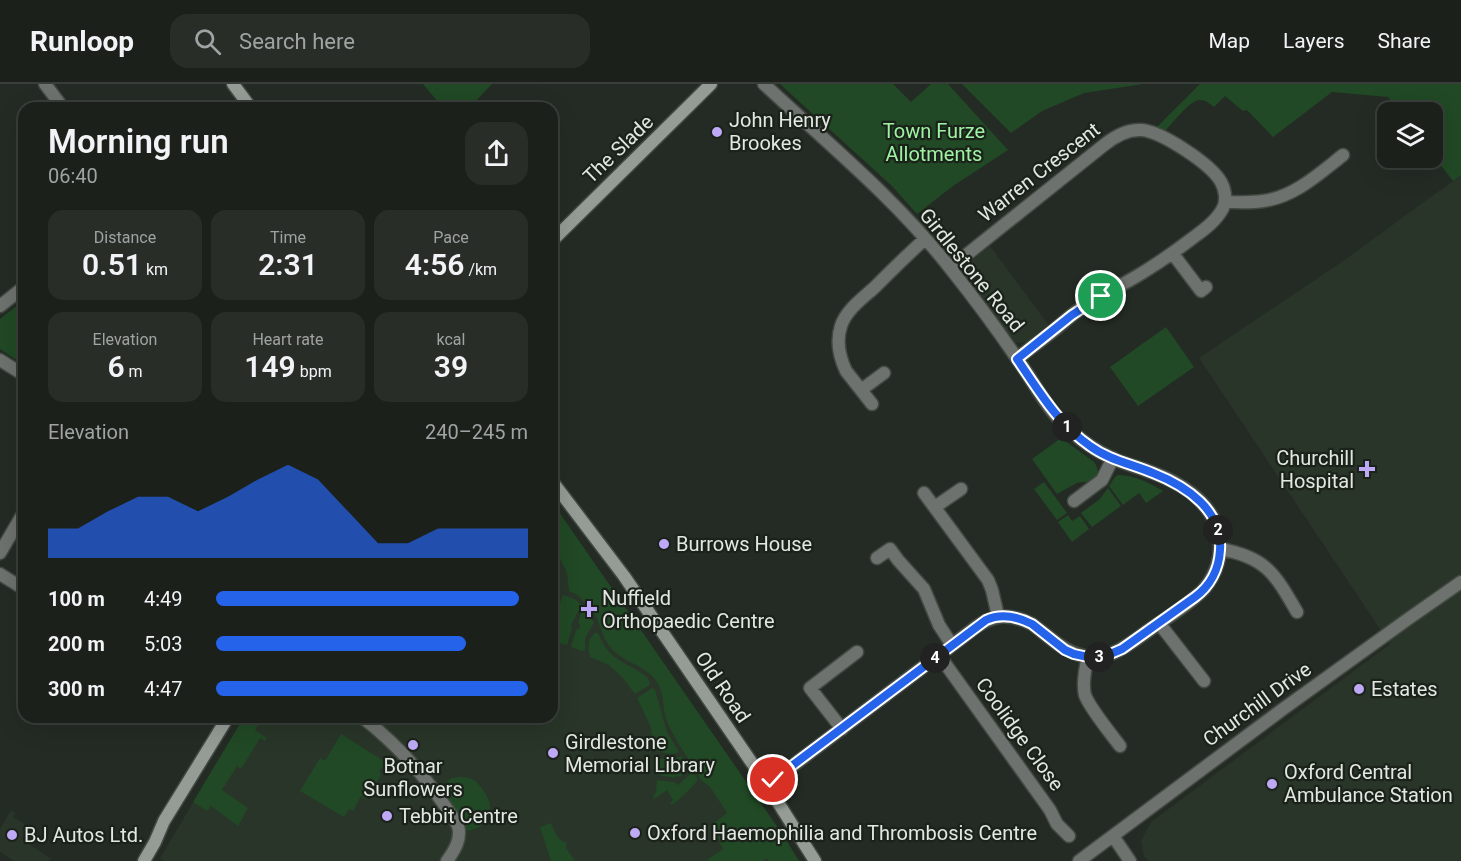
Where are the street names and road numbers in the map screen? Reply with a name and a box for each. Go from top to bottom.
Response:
street label: The Slade [578,110,658,188]
street label: Warren Crescent [974,117,1104,227]
street label: Girdlestone Road [915,203,1029,337]
street label: Old Road [690,647,756,727]
street label: Churchill Drive [1198,657,1316,751]
street label: Coolidge Close [971,673,1069,795]

